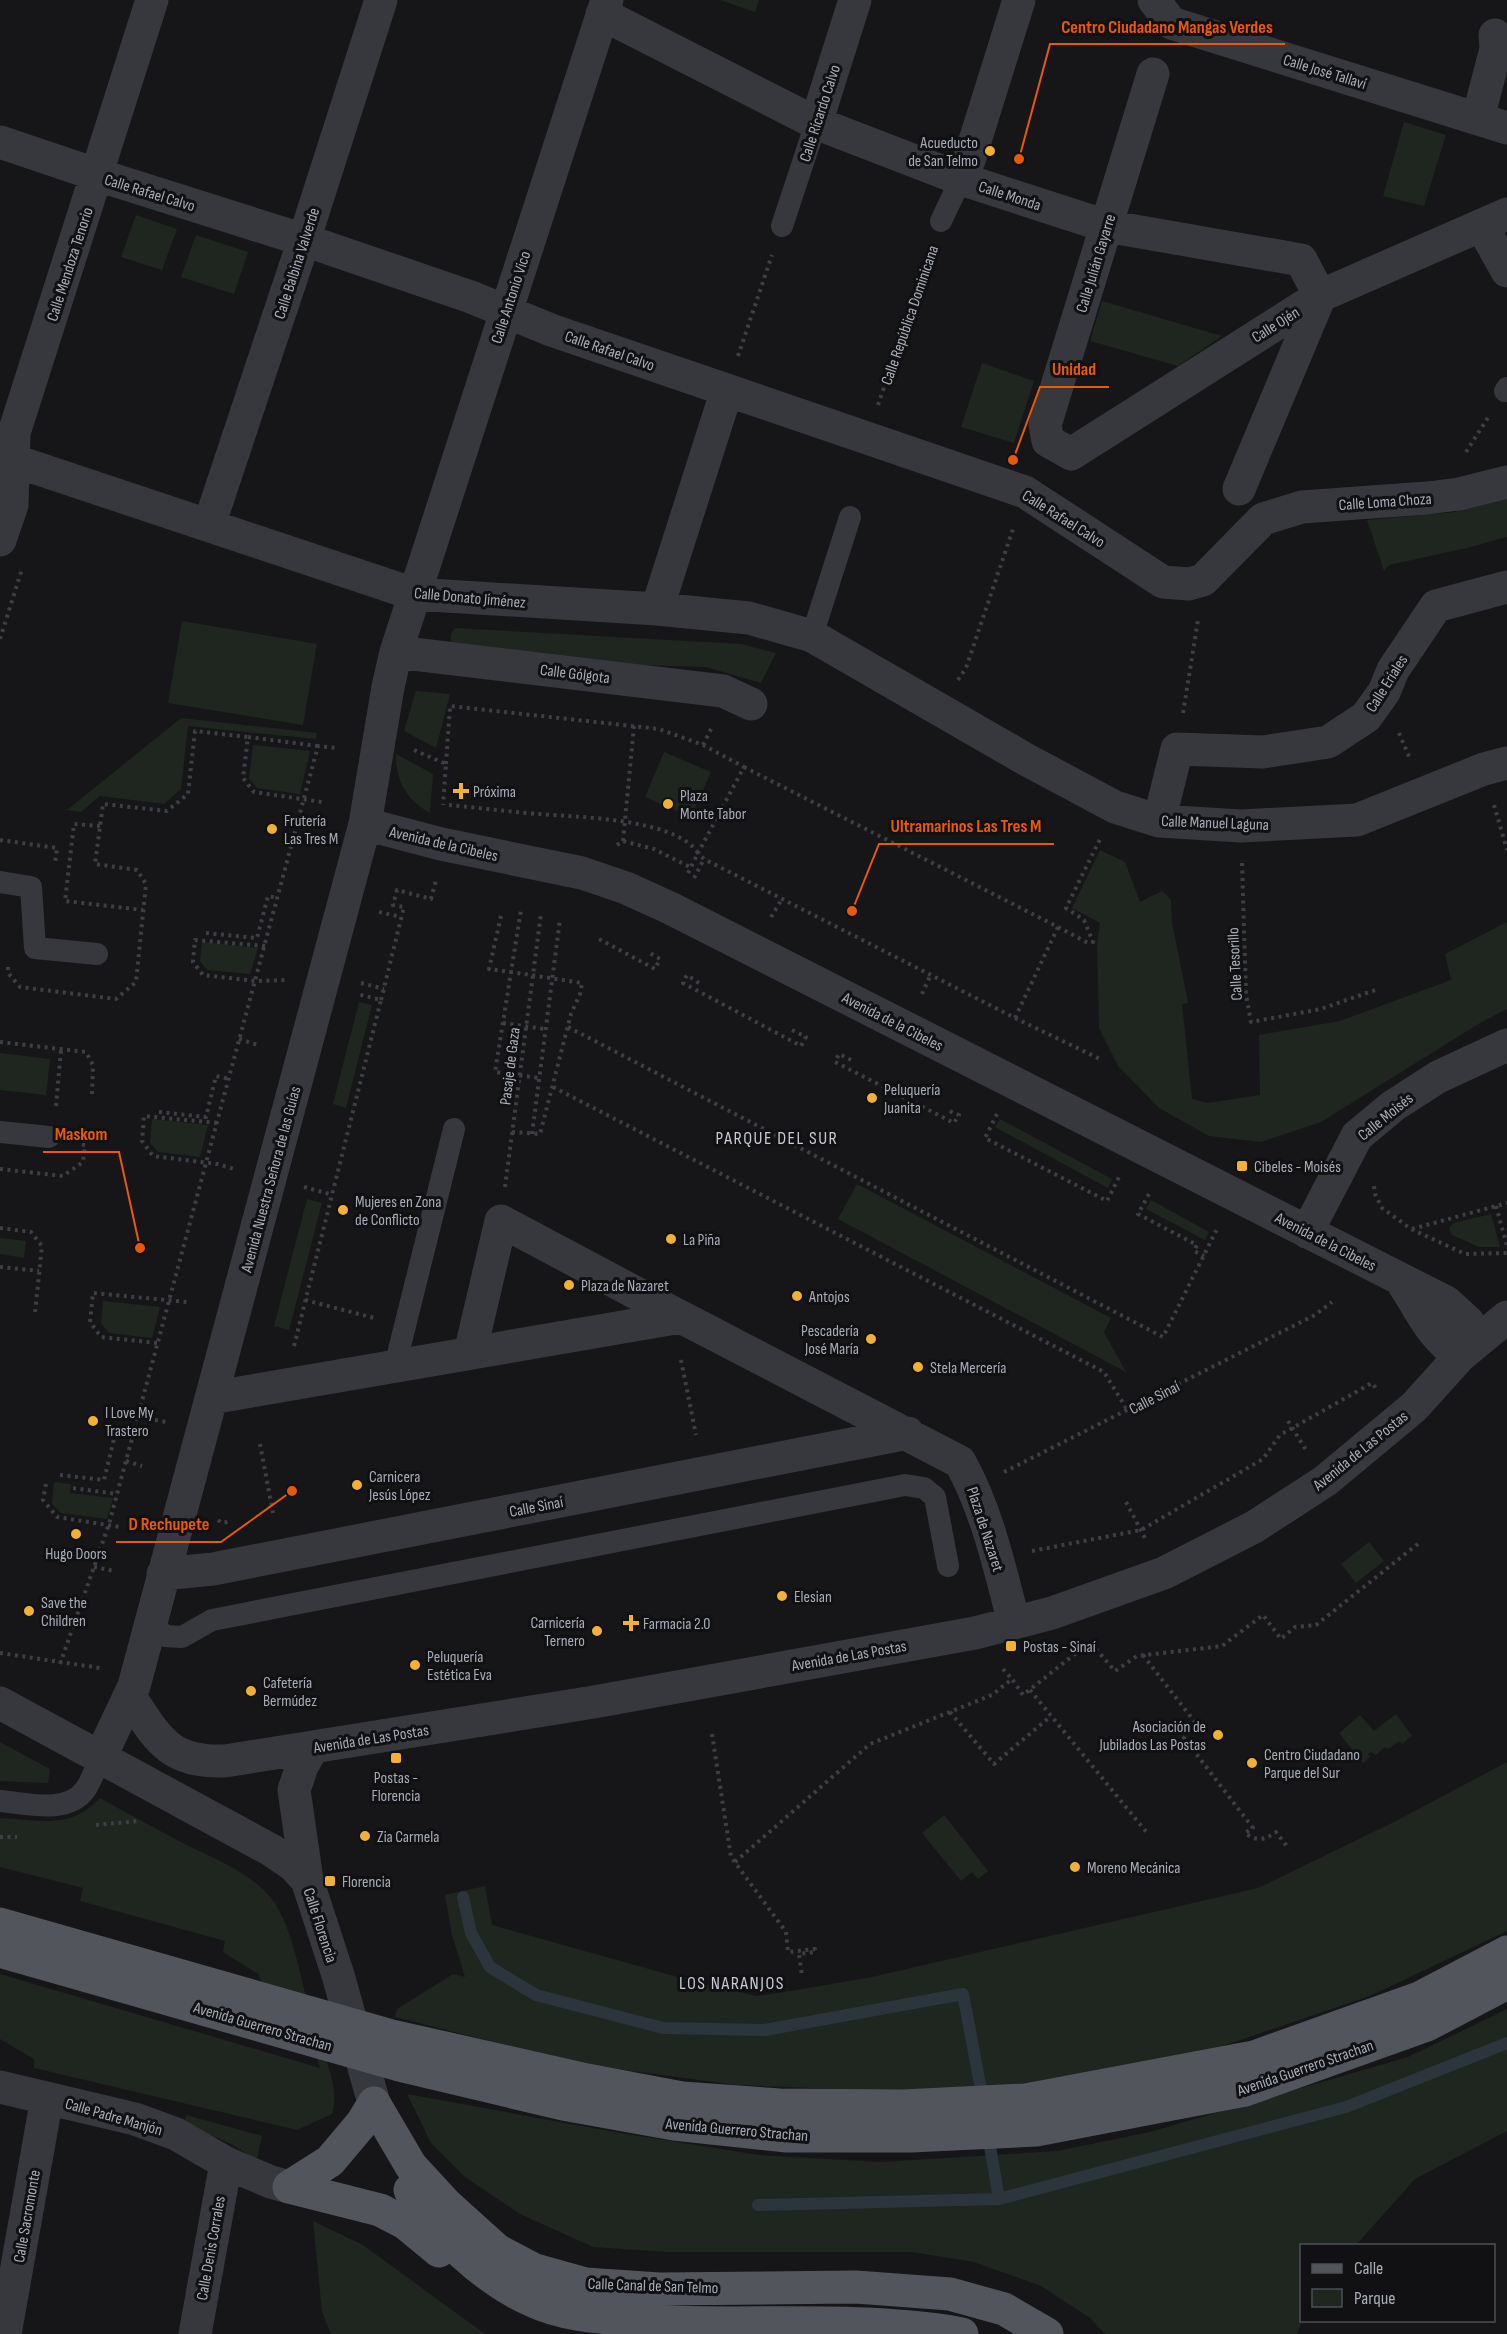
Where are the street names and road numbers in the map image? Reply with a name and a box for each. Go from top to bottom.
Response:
street label: Calle José Tallaví [1281,51,1368,94]
street label: Calle Ricardo Calvo [796,63,845,164]
street label: Calle Rafael Calvo [102,171,197,216]
street label: Calle Monda [976,177,1043,215]
street label: Calle Mendoza Tenorio [43,205,98,324]
street label: Calle Balbina Valverde [270,205,324,321]
street label: Calle Julián Gayarre [1072,212,1120,315]
street label: Calle República Dominicana [878,243,943,388]
street label: Calle Antonio Vico [488,249,535,346]
street label: Calle Ojén [1248,303,1303,347]
street label: Calle Rafael Calvo [562,327,657,376]
street label: Calle Rafael Calvo [1018,486,1108,552]
street label: Calle Loma Choza [1338,490,1432,515]
street label: Calle Donato Jiménez [413,584,527,613]
street label: Calle Eriales [1362,651,1412,716]
street label: Calle Gólgota [539,661,611,688]
street label: Calle Manuel Laguna [1161,812,1269,835]
street label: Avenida de la Cibeles [387,823,500,866]
street label: Calle Tesorillo [1224,927,1247,1001]
street label: Avenida de la Cibeles [838,988,946,1056]
street label: Pasaje de Gaza [496,1026,525,1106]
street label: Avenida Nuestra Señora de las Guías [237,1084,306,1275]
street label: Calle Moisés [1354,1089,1418,1145]
street label: Avenida de la Cibeles [1271,1208,1379,1276]
street label: Calle Sinaí [1126,1378,1183,1419]
street label: Avenida de Las Postas [1309,1407,1412,1496]
street label: Plaza de Nazaret [962,1485,1007,1574]
street label: Calle Sinaí [508,1493,565,1522]
street label: Avenida de Las Postas [789,1637,908,1676]
street label: Avenida de Las Postas [311,1721,430,1758]
street label: Calle Florencia [299,1886,341,1965]
street label: Avenida Guerrero Strachan [190,1998,334,2056]
street label: Avenida Guerrero Strachan [1234,2036,1376,2101]
street label: Calle Padre Manjón [63,2095,164,2140]
street label: Avenida Guerrero Strachan [664,2115,809,2146]
street label: Calle Sacromonte [10,2168,45,2264]
street label: Calle Denis Corrales [193,2194,230,2302]
street label: Calle Canal de San Telmo [587,2275,719,2298]

